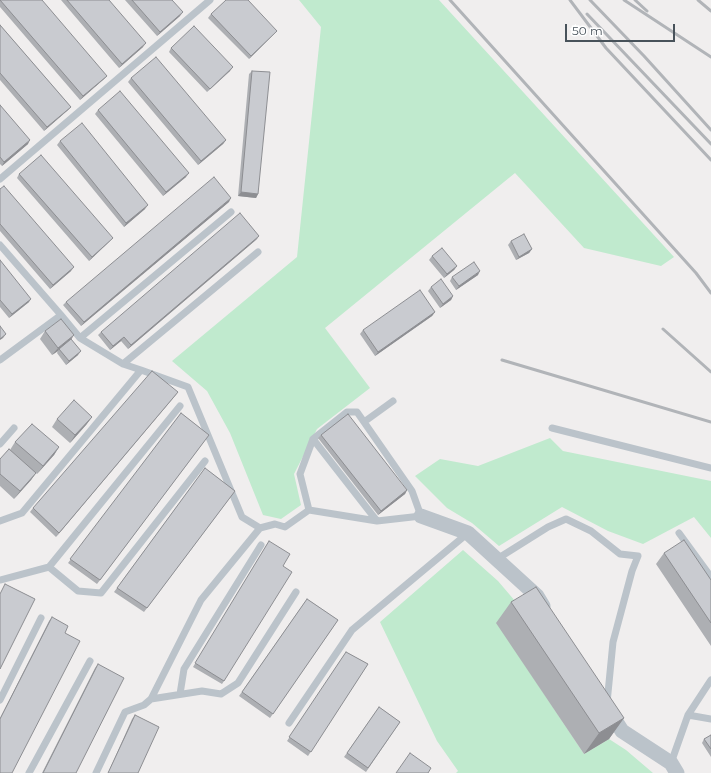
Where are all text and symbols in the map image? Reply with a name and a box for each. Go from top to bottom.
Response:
scale bar [567,16,677,42]
text: 50 m [572,23,603,38]

